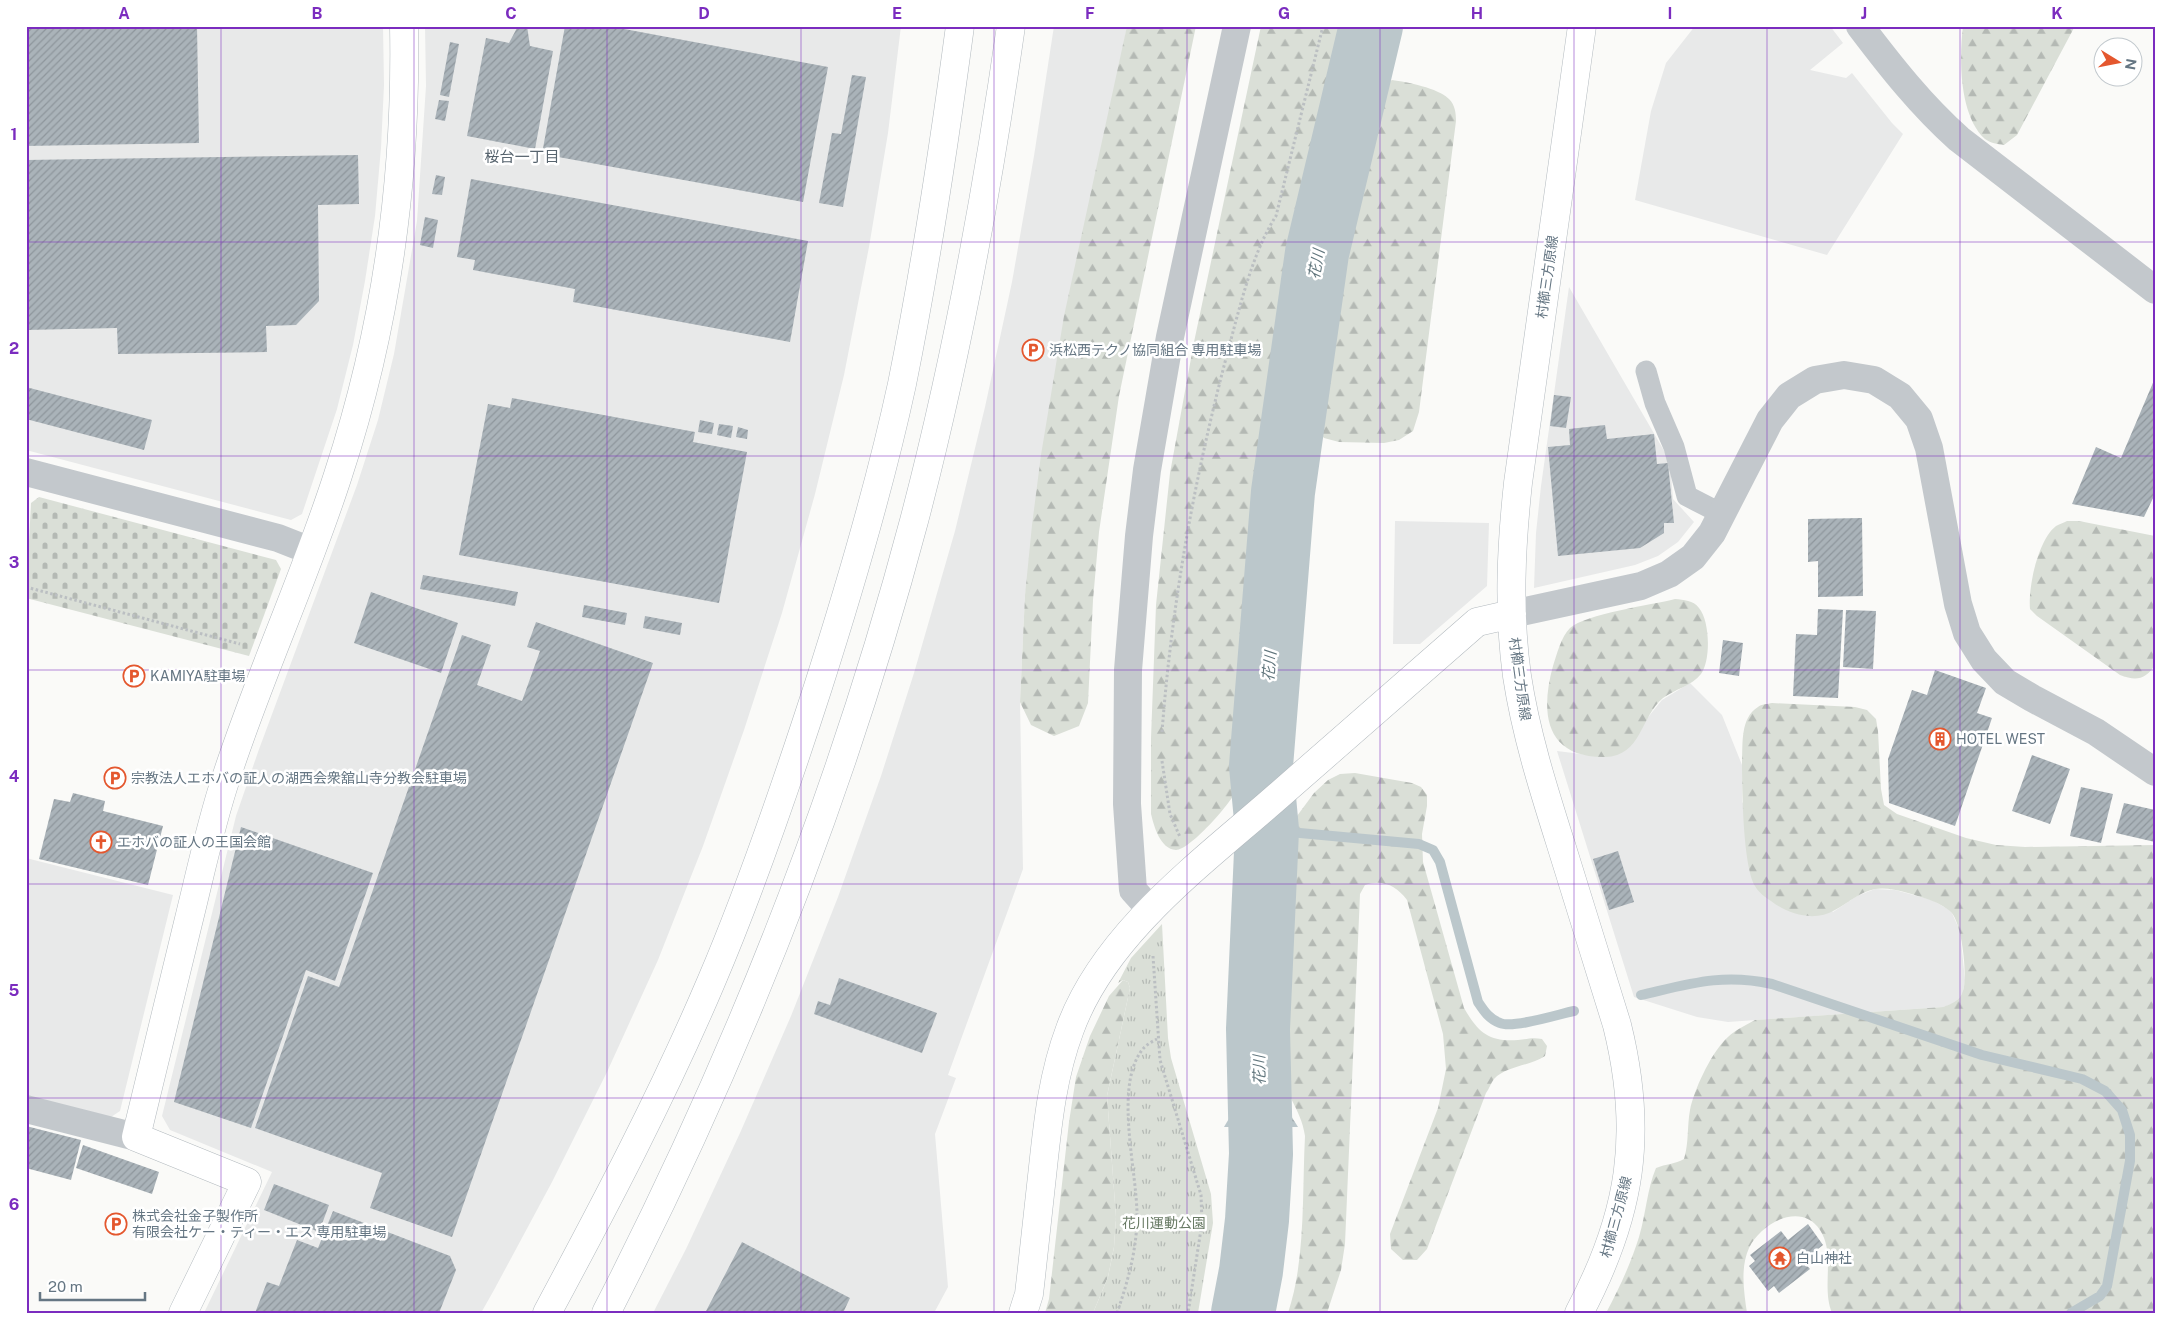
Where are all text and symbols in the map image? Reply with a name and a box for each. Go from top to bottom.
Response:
text: A [118,4,130,23]
text: B [312,4,323,23]
text: C [505,4,517,23]
text: D [698,4,710,23]
text: E [892,4,902,23]
text: F [1085,4,1095,23]
text: G [1278,4,1290,23]
text: H [1471,4,1483,23]
text: I [1668,4,1672,23]
text: J [1861,4,1867,23]
text: K [2051,4,2063,23]
north arrow [2094,38,2144,88]
text: N [2122,57,2140,71]
text: 1 [11,125,17,144]
district label: 桜台一丁目 [484,148,560,165]
street label: 村櫛三方原線 [1533,234,1561,320]
water label: 花川 [1305,246,1327,280]
parking icon: 浜松西テクノ協同組合 専用駐車場 [1021,338,1045,362]
text: 2 [9,339,19,358]
place label: 浜松西テクノ協同組合 専用駐車場 [1049,342,1262,358]
text: 3 [9,553,19,572]
street label: 村櫛三方原線 [1506,636,1534,722]
water label: 花川 [1259,648,1279,682]
parking icon: KAMIYA駐車場 [122,664,146,688]
place label: KAMIYA駐車場 [150,668,245,684]
building icon: HOTEL WEST [1928,727,1952,751]
place label: HOTEL WEST [1956,731,2045,747]
parking icon: 宗教法人エホバの証人の湖西会衆舘山寺分教会駐車場 [103,766,127,790]
text: 4 [9,767,20,786]
place label: 宗教法人エホバの証人の湖西会衆舘山寺分教会駐車場 [131,770,467,786]
church icon: エホバの証人の王国会館 [89,830,113,854]
place label: エホバの証人の王国会館 [117,834,271,850]
text: 5 [9,981,20,1000]
water label: 花川 [1250,1053,1268,1085]
street label: 村櫛三方原線 [1597,1174,1635,1260]
text: 6 [9,1195,19,1214]
place label: 株式会社金子製作所 有限会社ケー・ティー・エス 専用駐車場 [132,1208,387,1240]
parking icon: 株式会社金子製作所 有限会社ケー・ティー・エス 専用駐車場 [104,1212,128,1236]
park label: 花川運動公園 [1122,1215,1206,1231]
temple icon: 白山神社 [1768,1246,1792,1270]
place label: 白山神社 [1796,1250,1852,1266]
scale bar [40,1269,145,1301]
text: 20 m [48,1278,83,1295]

